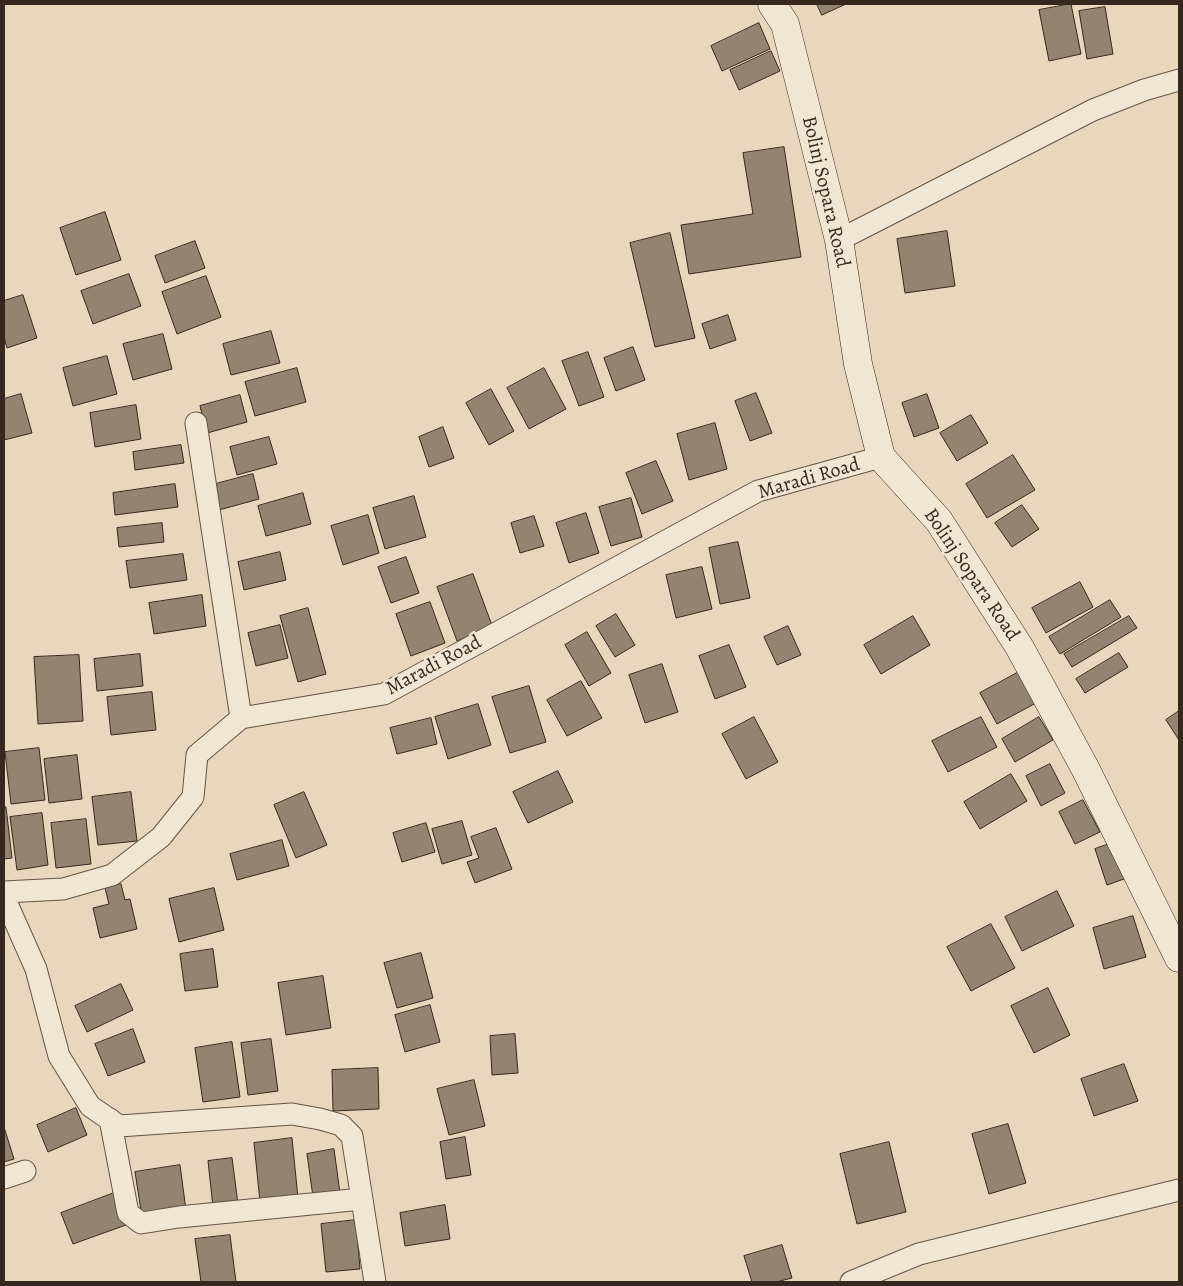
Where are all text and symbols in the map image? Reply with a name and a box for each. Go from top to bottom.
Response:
street label: Bolinj Sopara Road [796,114,854,270]
street label: Maradi Road [755,453,863,505]
street label: Bolinj Sopara Road [918,504,1024,646]
street label: Maradi Road [382,631,486,701]

